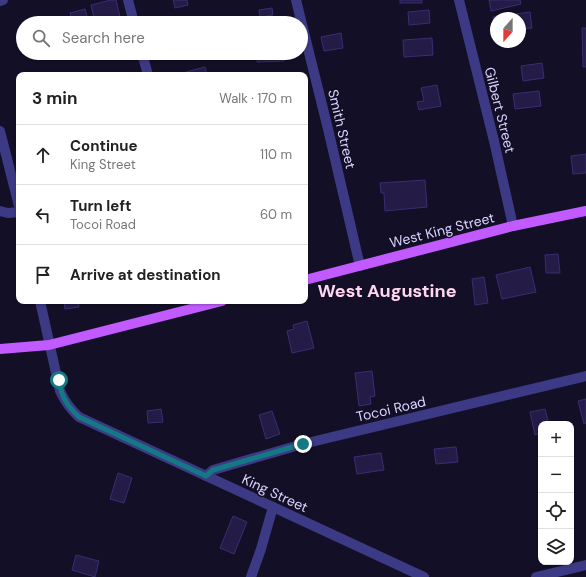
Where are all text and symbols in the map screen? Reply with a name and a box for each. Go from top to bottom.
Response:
north arrow [490,12,526,48]
search box [16,16,308,60]
icon: search [30,27,52,49]
text: Search here [62,28,145,48]
street label: Gilbert Street [481,65,519,155]
text: 3 min [32,87,77,109]
street label: Smith Street [324,88,360,170]
text: Walk · 170 m [219,90,292,107]
text: Continue [70,136,138,156]
icon: ahead [32,144,54,166]
text: 110 m [260,146,292,163]
text: King Street [70,156,136,173]
text: Turn left [70,196,131,216]
icon: left [32,204,54,226]
text: 60 m [260,206,292,223]
street label: West King Street [388,208,496,252]
text: Tocoi Road [70,216,136,233]
icon: arrive [32,264,54,286]
text: Arrive at destination [70,265,221,285]
district label: West Augustine [318,279,457,303]
route start [50,371,68,389]
street label: Tocoi Road [354,392,428,426]
map controls [538,421,574,565]
button: + [538,421,574,457]
route end [294,435,312,453]
button: − [538,457,574,493]
street label: King Street [239,470,311,516]
button: locate [538,493,574,529]
button: layers [538,529,574,565]

